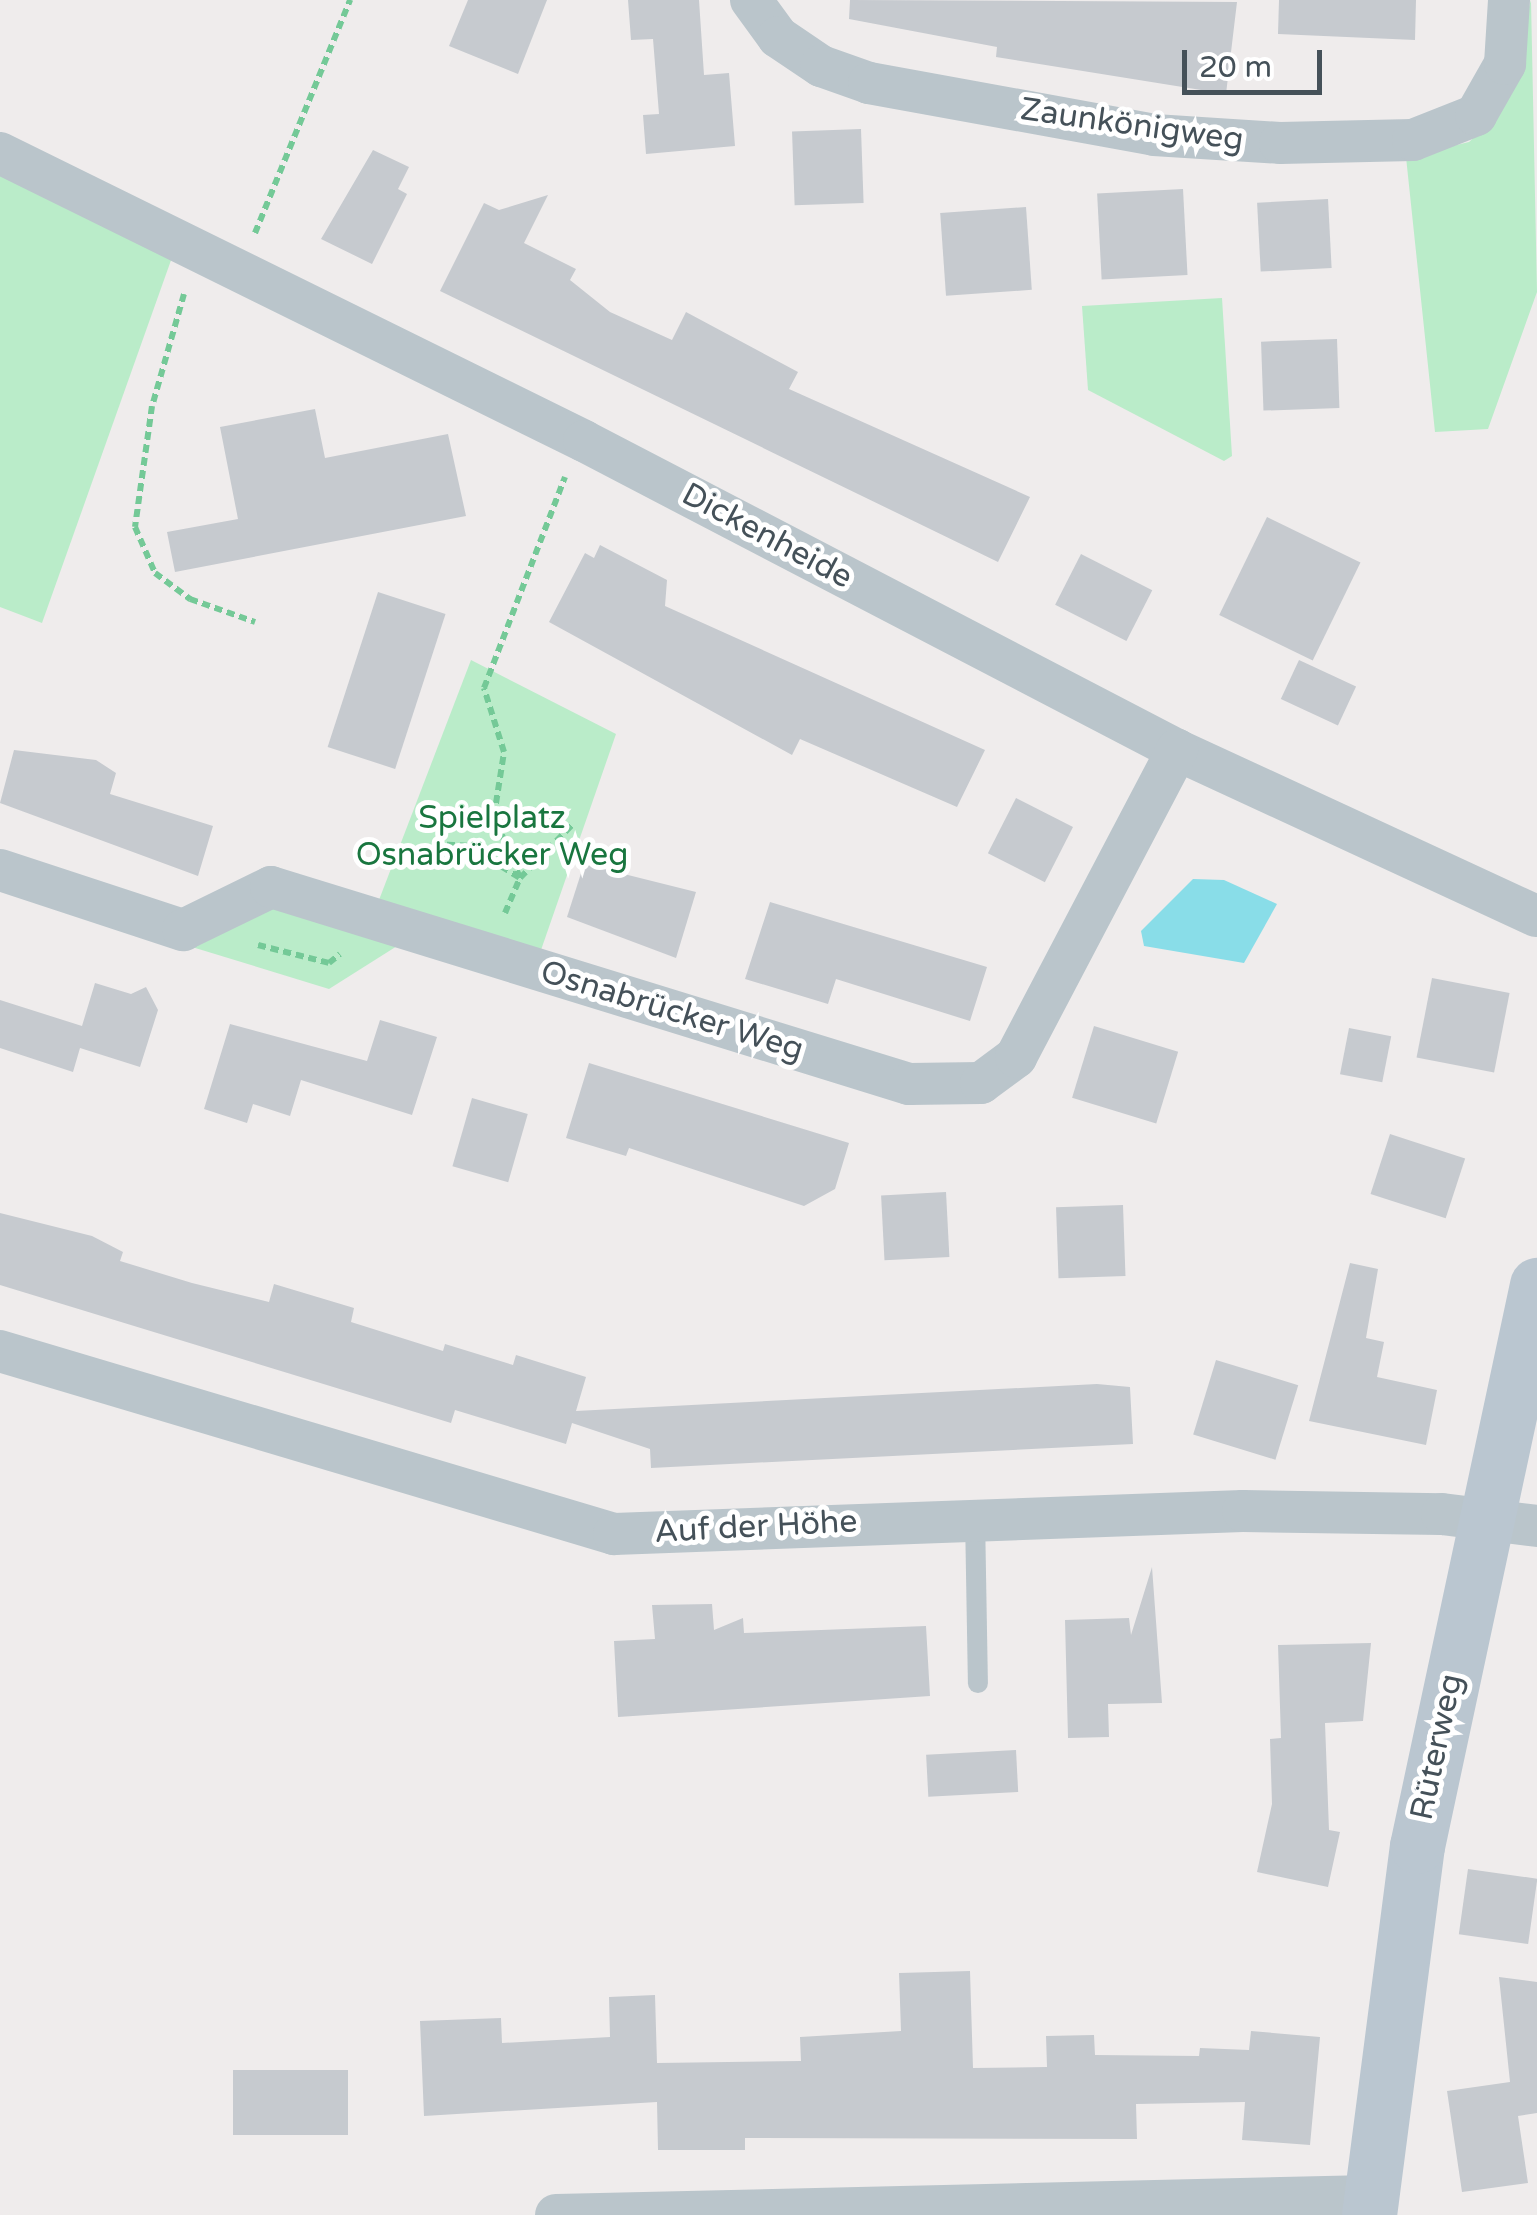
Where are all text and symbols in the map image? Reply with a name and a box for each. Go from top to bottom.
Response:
scale bar [1187,30,1327,92]
text: 20 m [1199,49,1272,86]
street label: Zaunkönigweg [1018,90,1246,160]
street label: Dickenheide [675,475,859,597]
park label: Spielplatz Osnabrücker Weg [356,800,628,875]
street label: Osnabrücker Weg [536,953,808,1069]
street label: Auf der Höhe [654,1503,858,1551]
street label: Rüterweg [1403,1671,1471,1823]

